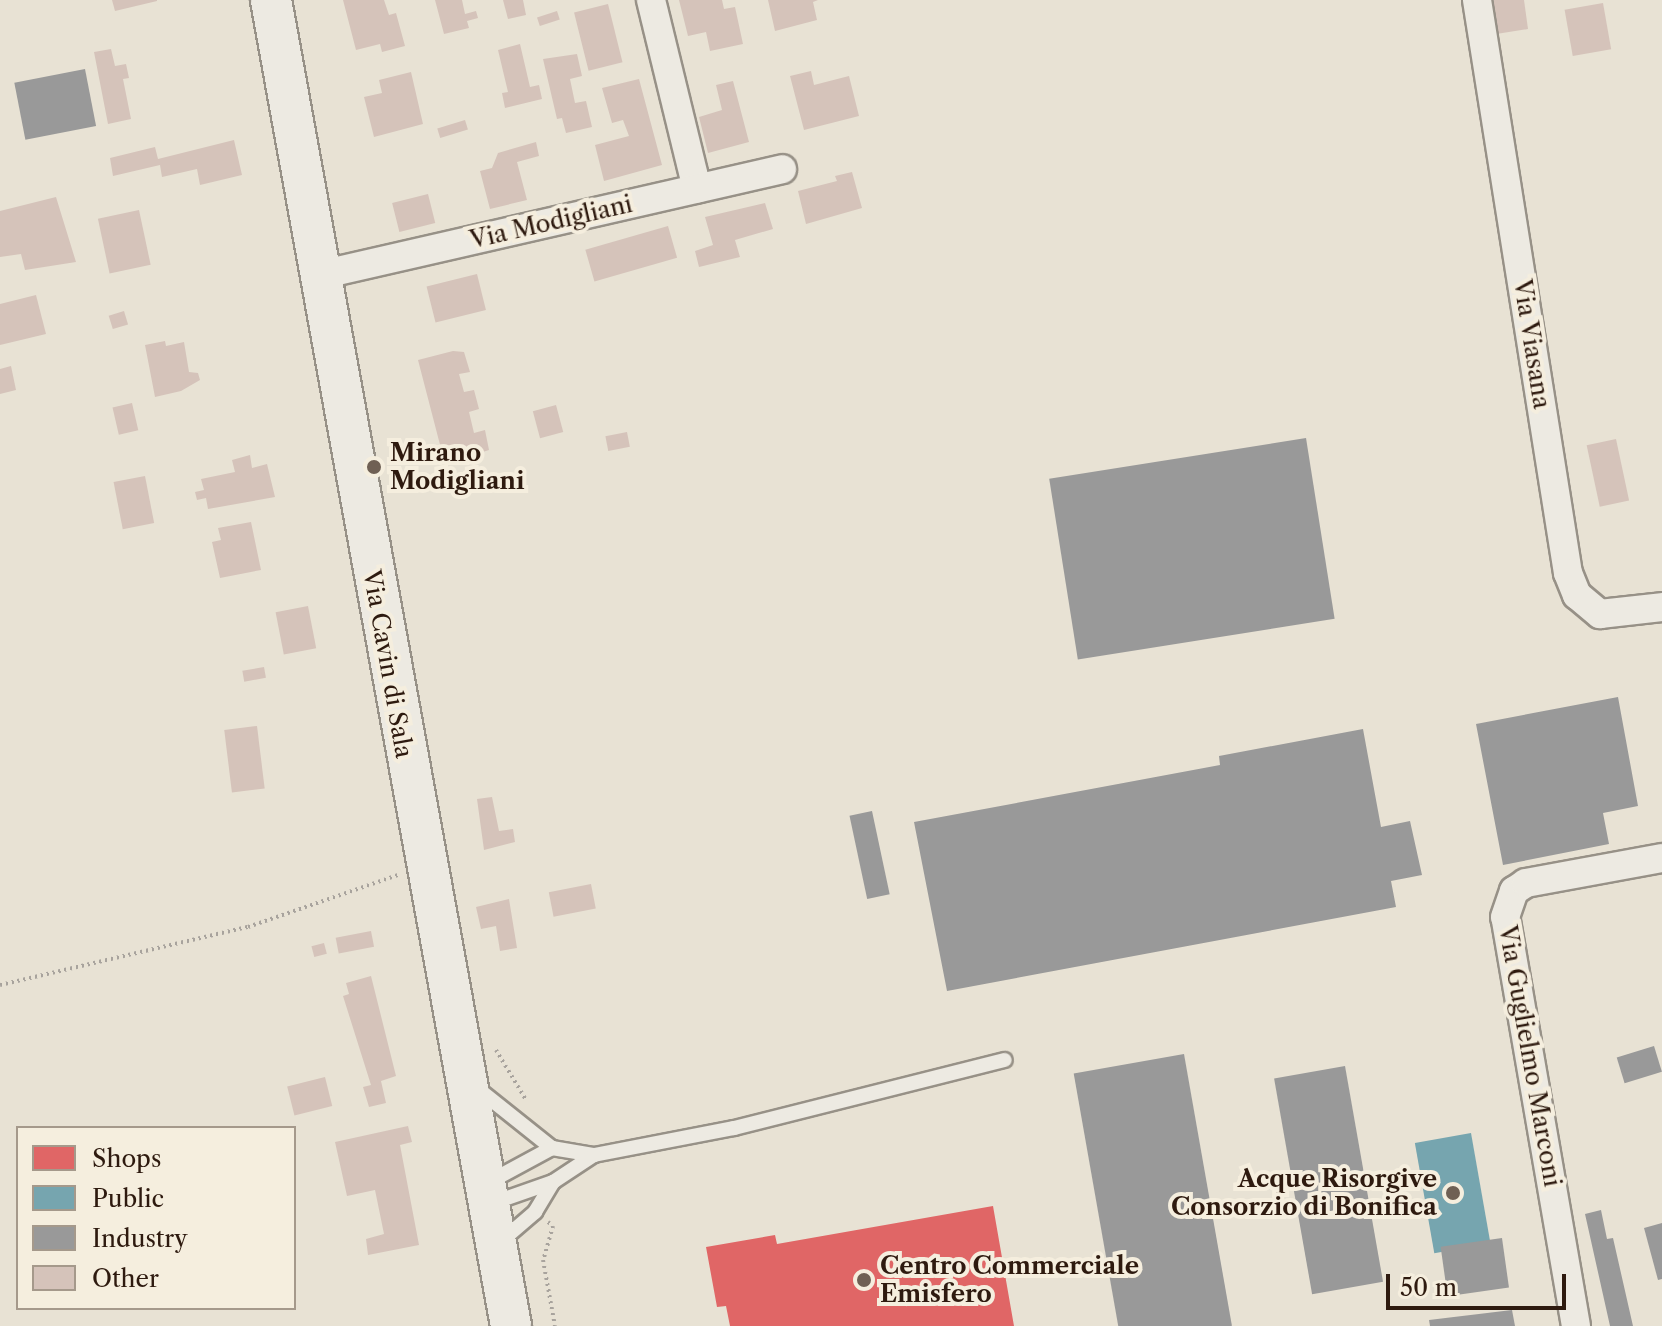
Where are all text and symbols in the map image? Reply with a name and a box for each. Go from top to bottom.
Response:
street label: Via Modigliani [467,189,635,255]
street label: Via Viasana [1507,277,1557,411]
place label: Mirano Modigliani [390,439,525,495]
marker: Mirano Modigliani [365,458,383,476]
street label: Via Cavin di Sala [357,567,419,761]
street label: Via Guglielmo Marconi [1493,923,1567,1189]
legend [16,1126,296,1310]
text: Shops [92,1144,161,1173]
place label: Acque Risorgive Consorzio di Bonifica [1171,1165,1437,1221]
text: Public [92,1184,164,1213]
marker: Acque Risorgive Consorzio di Bonifica [1444,1184,1462,1202]
text: Industry [92,1224,188,1253]
place label: Centro Commerciale Emisfero [880,1252,1139,1308]
scale bar [1390,1258,1570,1308]
text: Other [92,1264,159,1293]
marker: Centro Commerciale Emisfero [855,1271,873,1289]
text: 50 m [1400,1273,1457,1302]

